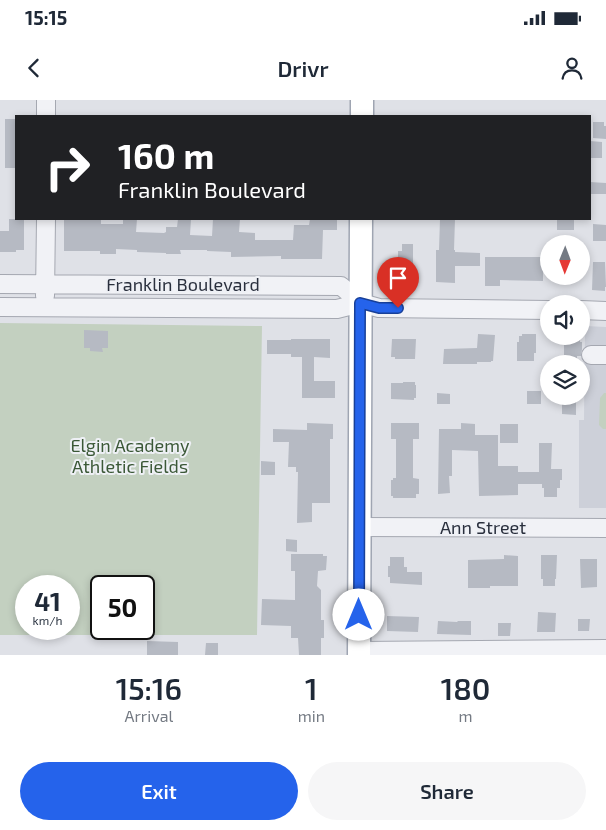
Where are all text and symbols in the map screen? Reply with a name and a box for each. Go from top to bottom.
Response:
text: 15:15 [25,6,67,29]
icon: back [20,54,48,82]
icon: person [558,54,586,82]
text: Drivr [277,55,329,81]
text: 160 m [118,134,214,176]
icon: right [35,135,100,200]
text: Franklin Boulevard [118,176,306,202]
north arrow [540,235,590,285]
map controls [540,235,590,405]
pin [377,257,419,308]
icon: arrive [384,264,412,292]
street label: Franklin Boulevard [106,273,260,295]
button: sound [540,295,590,345]
button: layers [540,355,590,405]
park label: Elgin Academy Athletic Fields [70,434,190,477]
street label: Ann Street [440,516,526,538]
speed limit sign: 50 [90,575,155,640]
text: 41 [34,586,61,616]
position arrow [332,588,384,640]
text: km/h [33,613,62,627]
text: 15:16 [116,670,182,706]
text: 1 [305,670,318,706]
text: 180 [441,670,490,706]
text: Arrival [125,706,173,725]
text: min [298,706,325,725]
text: m [458,706,473,725]
button: Exit [20,762,298,820]
button: Share [308,762,586,820]

